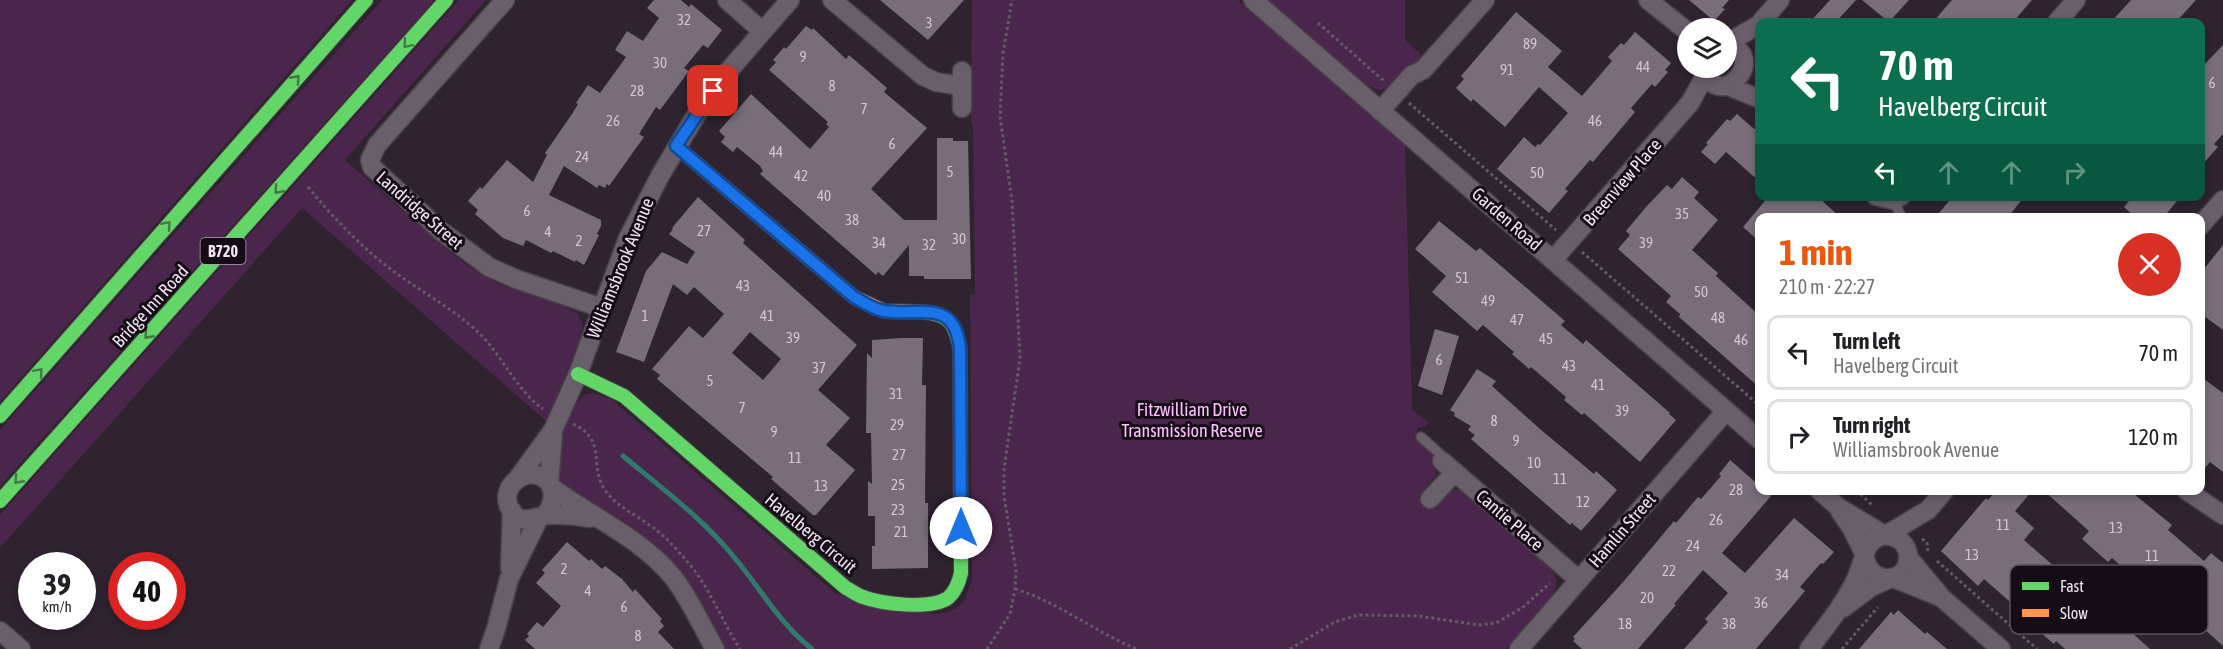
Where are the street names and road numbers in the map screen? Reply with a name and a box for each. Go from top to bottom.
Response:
street label: Breenview Place [1579,134,1665,230]
street label: Landridge Street [372,167,468,253]
street label: Garden Road [1468,183,1546,255]
street label: Williamsbrook Avenue [582,195,658,341]
road number: B720 [200,238,246,264]
street label: Bridge Inn Road [108,261,192,351]
street label: Cantie Place [1472,485,1548,555]
street label: Havelberg Circuit [761,489,861,577]
street label: Hamlin Street [1584,489,1660,571]

